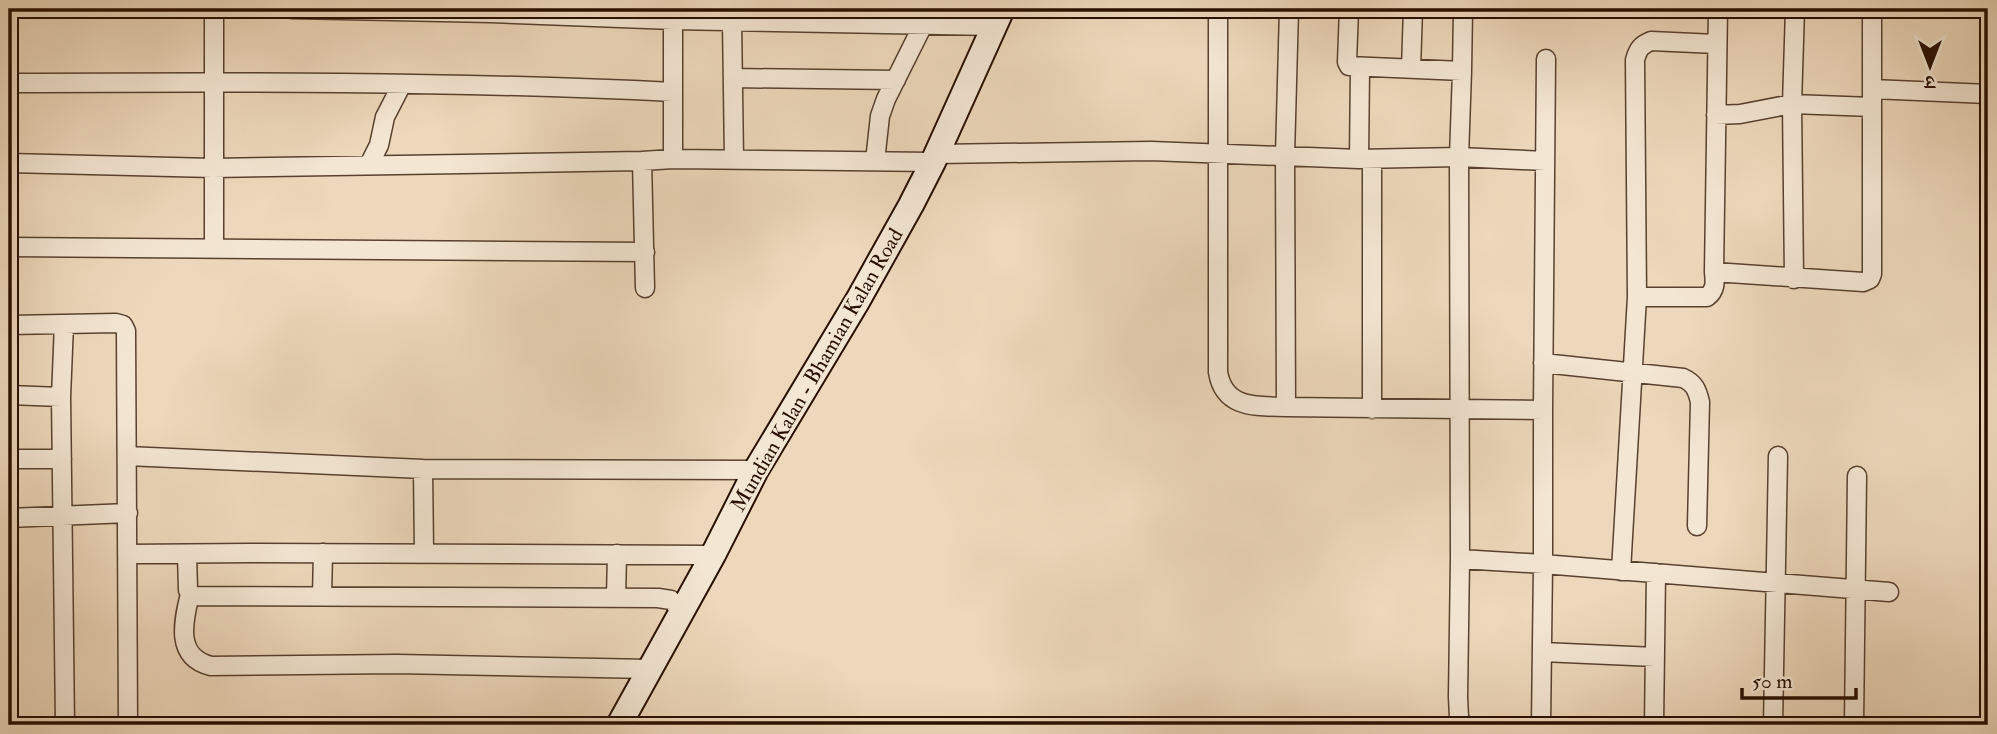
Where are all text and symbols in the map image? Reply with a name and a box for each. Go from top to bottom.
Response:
north arrow [1896,32,1966,102]
text: उ [1924,70,1937,94]
street label: Mundian Kalan - Bhamian Kalan Road [725,223,910,517]
scale bar [1742,657,1855,701]
text: 50 m [1752,668,1793,695]

